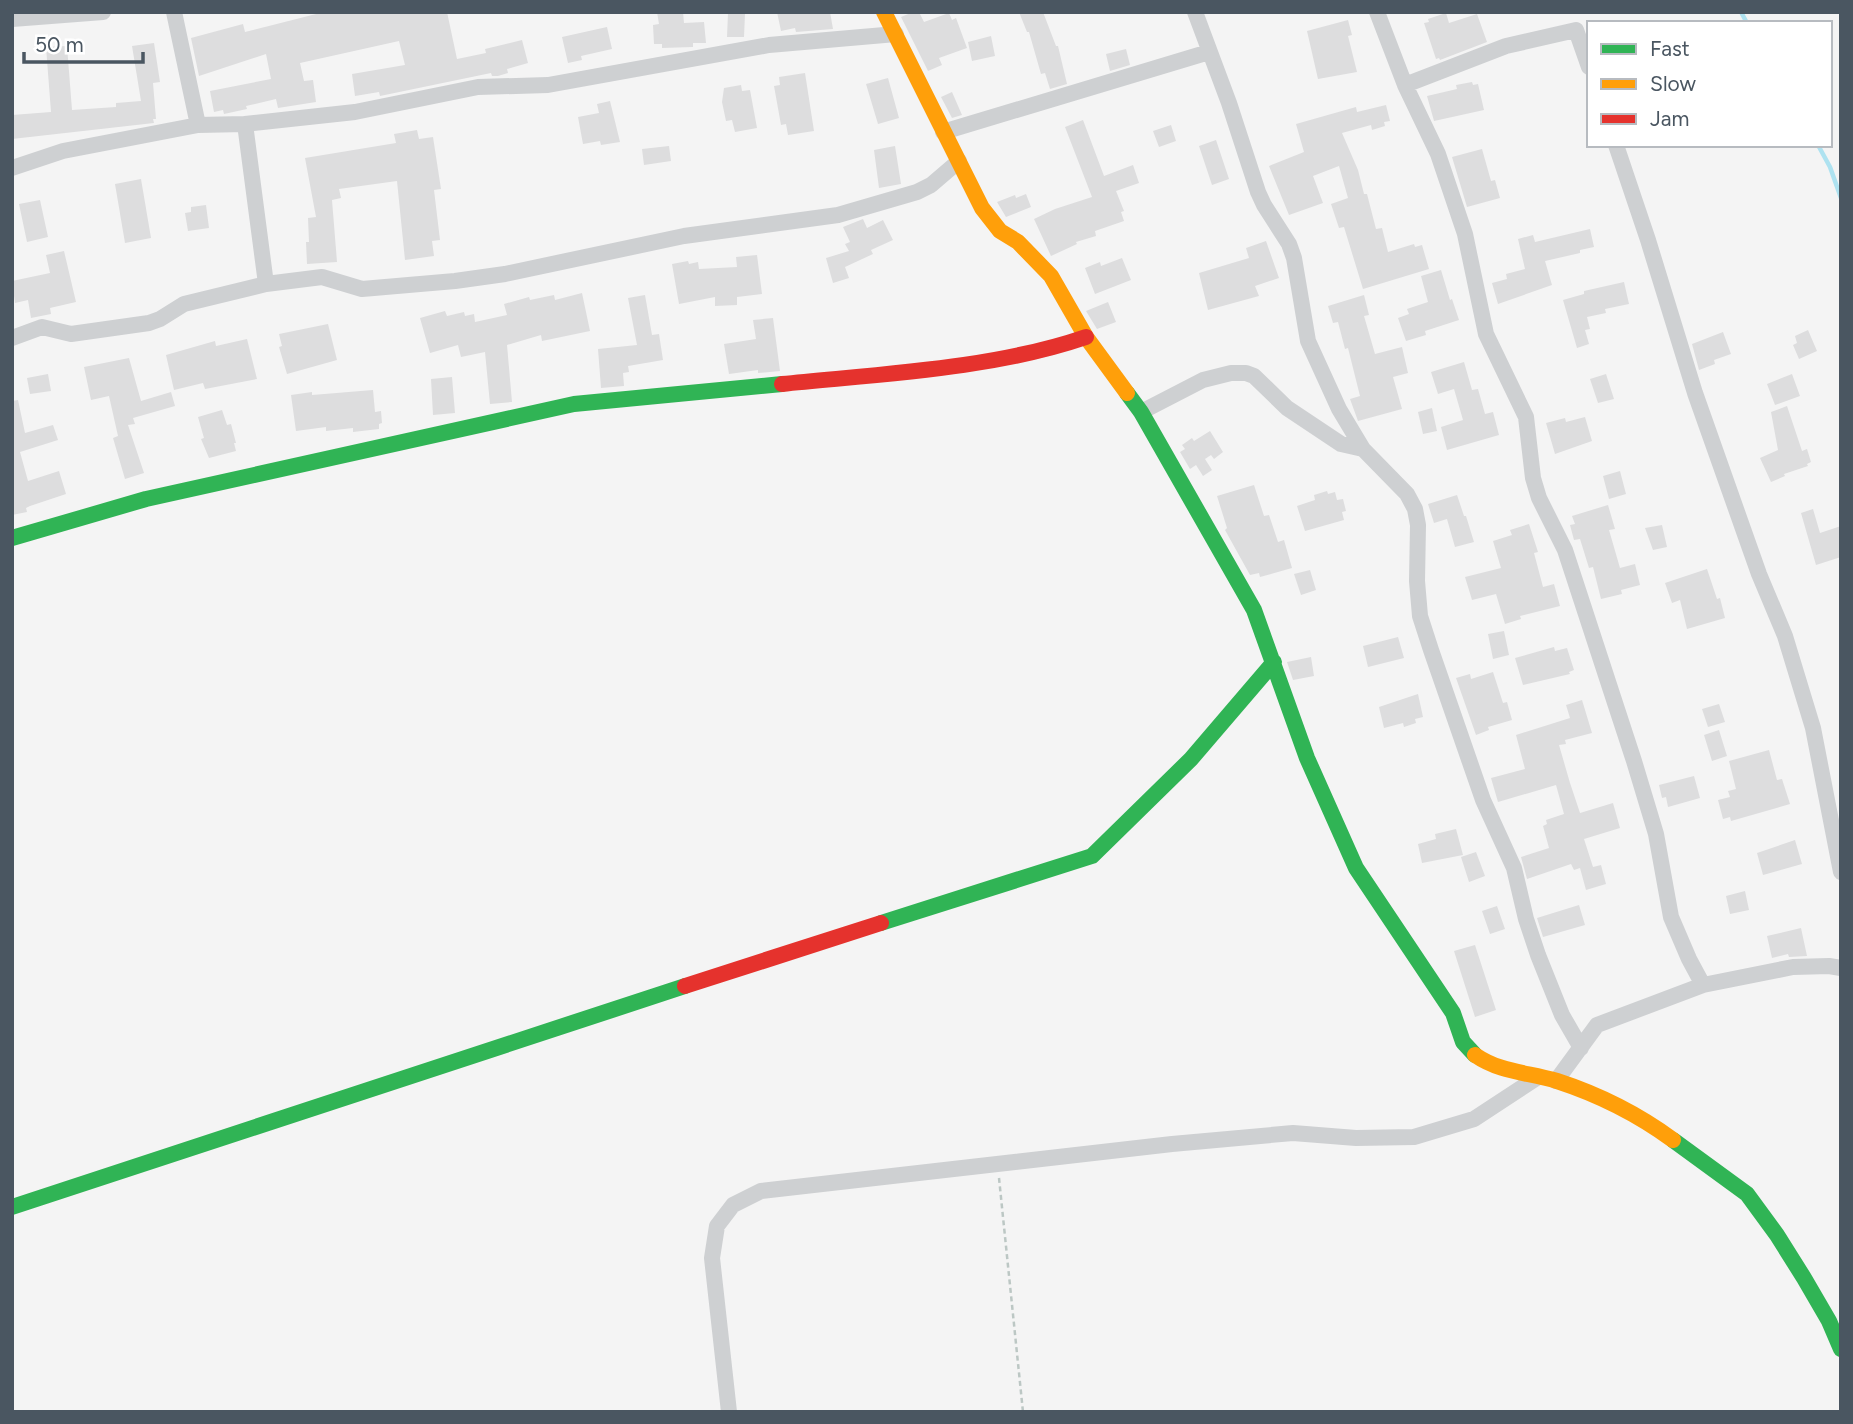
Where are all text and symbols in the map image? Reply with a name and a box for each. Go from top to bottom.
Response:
scale bar [24,21,144,65]
legend [1587,21,1832,147]
text: 50 m [35,32,84,57]
text: Fast [1650,36,1690,61]
text: Slow [1650,71,1696,96]
text: Jam [1650,106,1689,131]

